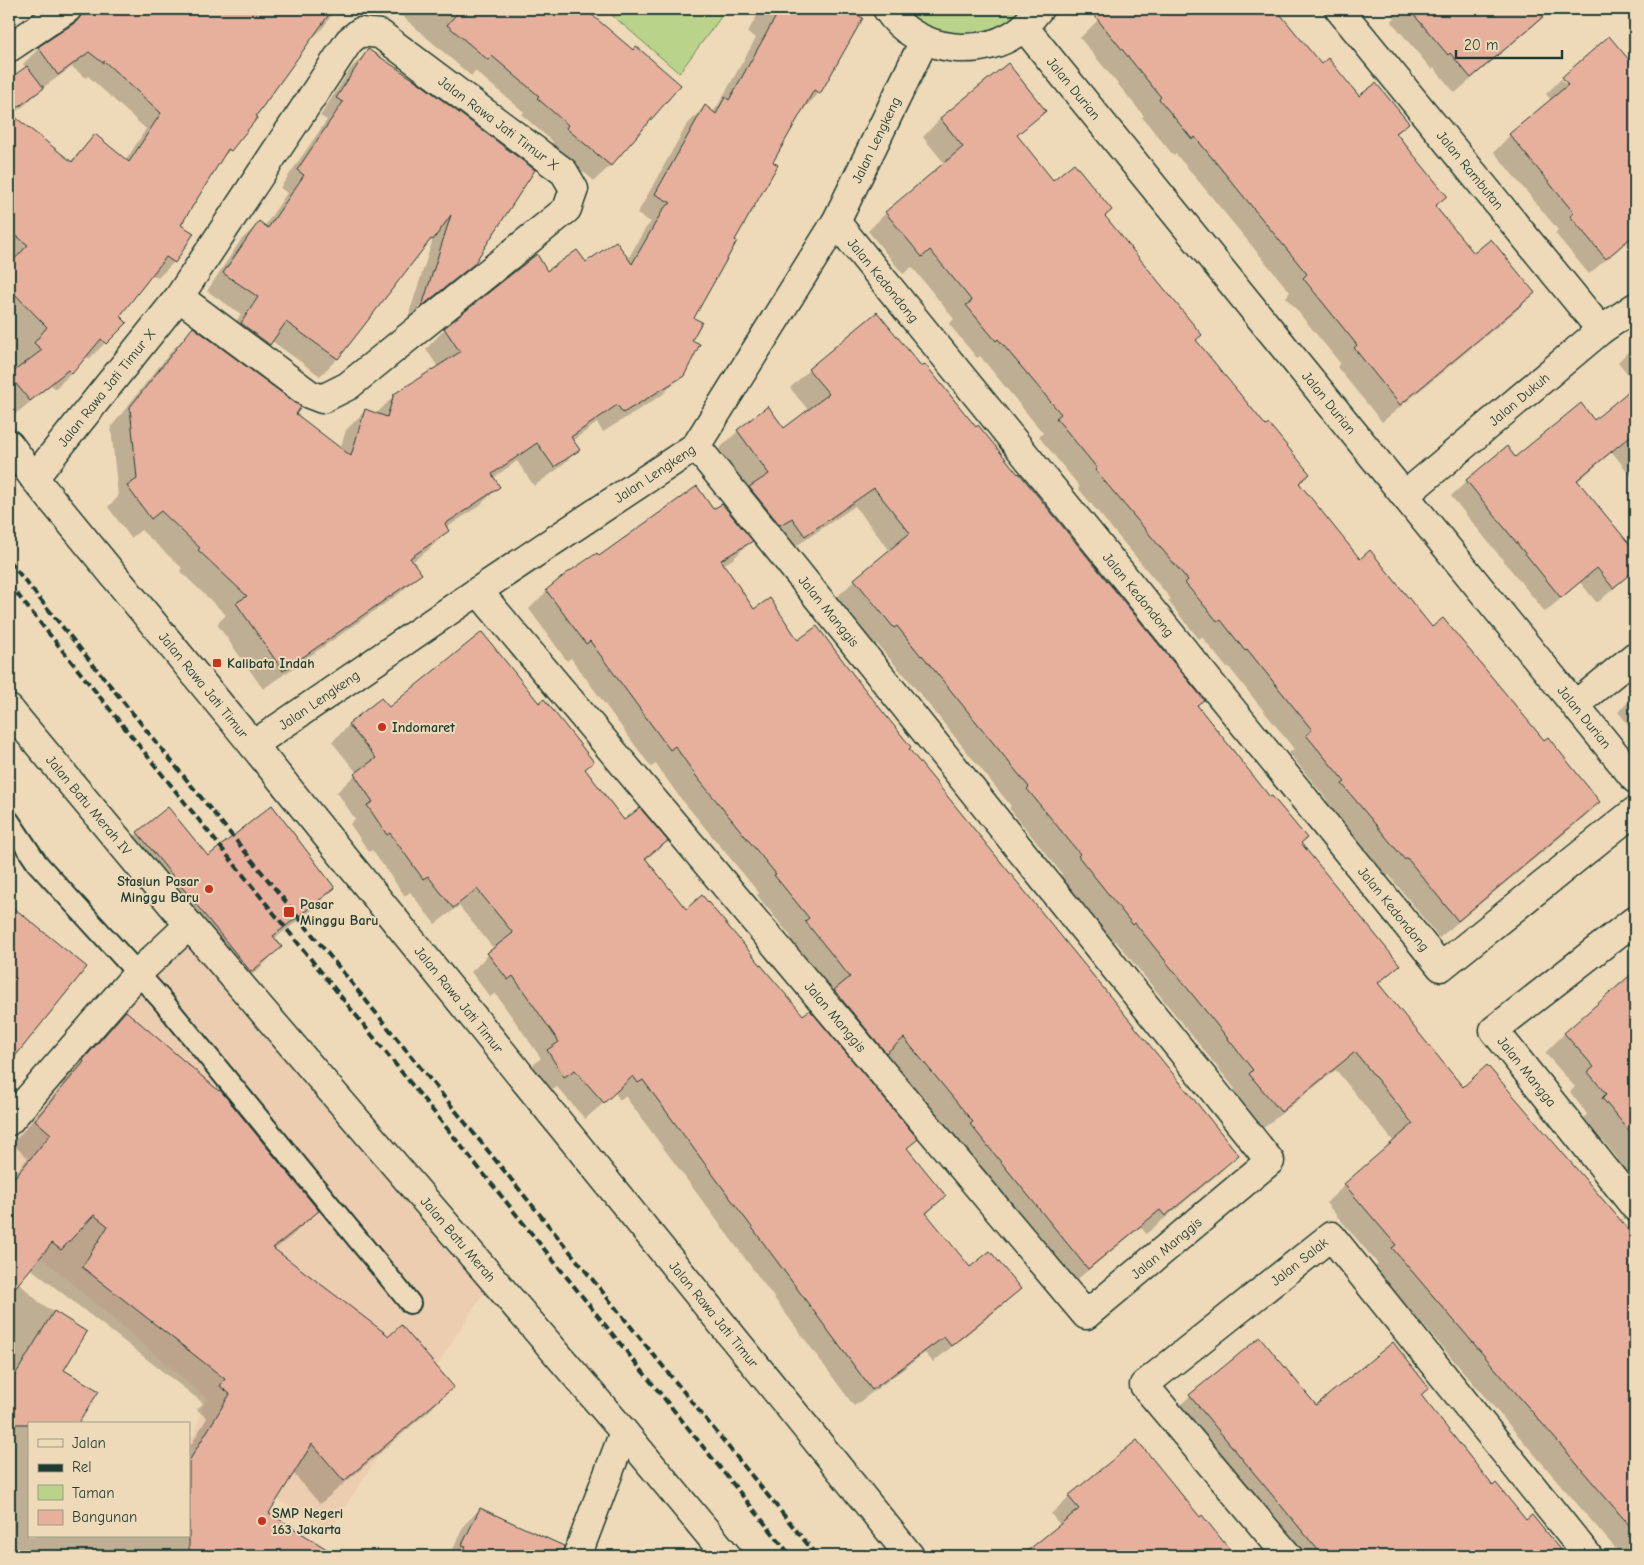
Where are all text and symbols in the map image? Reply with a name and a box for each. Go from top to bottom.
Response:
scale bar [1456,28,1563,60]
text: 20 m [1464,36,1498,54]
street label: Jalan Durian [1043,54,1104,124]
street label: Jalan Rawa Jati Timur X [435,73,562,174]
street label: Jalan Lengkeng [848,94,905,186]
street label: Jalan Rambutan [1433,128,1507,213]
street label: Jalan Kedondong [844,235,922,326]
street label: Jalan Rawa Jati Timur X [54,325,159,450]
street label: Jalan Durian [1298,368,1359,438]
street label: Jalan Dukuh [1486,369,1553,430]
street label: Jalan Lengkeng [611,441,699,507]
street label: Jalan Kedondong [1099,549,1178,641]
street label: Jalan Manggis [795,572,863,651]
street label: Jalan Rawa Jati Timur [155,629,252,742]
place label: Kalibata Indah [227,655,315,672]
marker: Kalibata Indah [211,657,223,669]
street label: Jalan Lengkeng [276,667,363,734]
street label: Jalan Durian [1554,682,1615,752]
place label: Indomaret [392,719,455,736]
marker: Indomaret [376,721,388,733]
street label: Jalan Batu Merah IV [42,752,135,859]
street label: Jalan Kedondong [1354,864,1433,955]
place label: Stasiun Pasar Minggu Baru [117,873,199,906]
marker: Stasiun Pasar Minggu Baru [203,883,215,895]
place label: Pasar Minggu Baru [300,896,378,929]
marker: Pasar Minggu Baru [282,905,296,919]
street label: Jalan Rawa Jati Timur [411,943,507,1057]
street label: Jalan Manggis [801,978,870,1056]
street label: Jalan Mangga [1494,1033,1560,1111]
street label: Jalan Batu Merah [417,1193,499,1286]
street label: Jalan Manggis [1128,1214,1205,1283]
street label: Jalan Salak [1267,1234,1332,1290]
street label: Jalan Rawa Jati Timur [665,1258,762,1372]
legend [28,1422,190,1538]
text: Jalan [72,1434,106,1452]
text: Rel [72,1458,92,1476]
text: Taman [72,1484,115,1502]
place label: SMP Negeri 163 Jakarta [272,1505,343,1538]
text: Bangunan [72,1508,137,1526]
marker: SMP Negeri 163 Jakarta [256,1515,268,1527]

